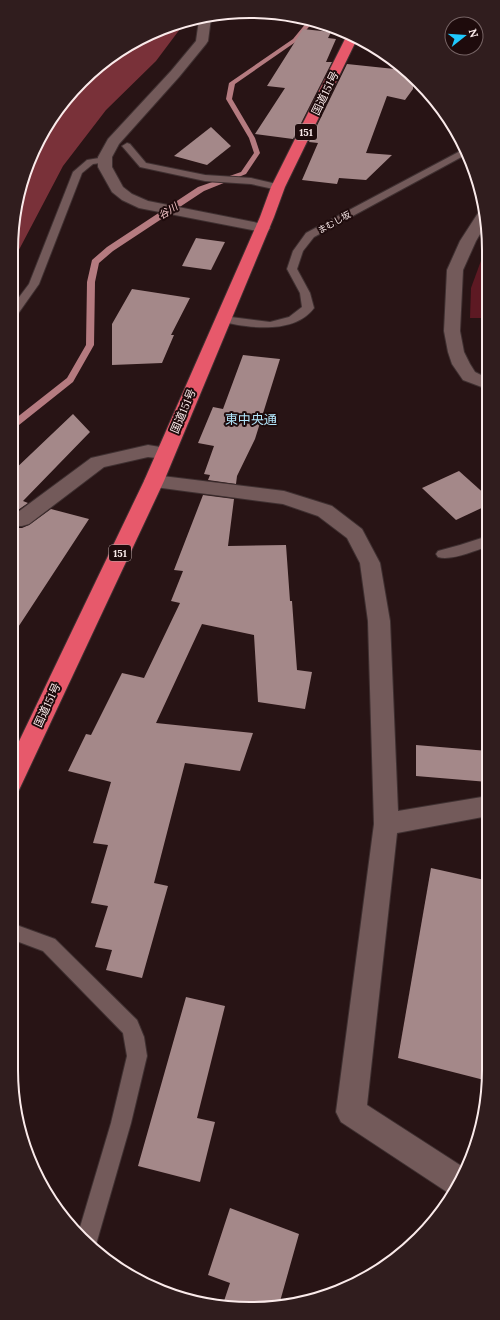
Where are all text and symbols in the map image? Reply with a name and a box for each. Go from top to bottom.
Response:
north arrow [444,16,484,56]
text: N [466,27,482,40]
street label: 国道151号 [308,69,342,117]
road number: 151 [295,124,317,140]
water label: 谷川 [156,200,181,222]
street label: まむし坂 [316,208,352,236]
street label: 国道151号 [167,387,199,435]
district label: 東中央通 [225,411,277,428]
road number: 151 [109,545,131,561]
street label: 国道151号 [31,681,63,729]

